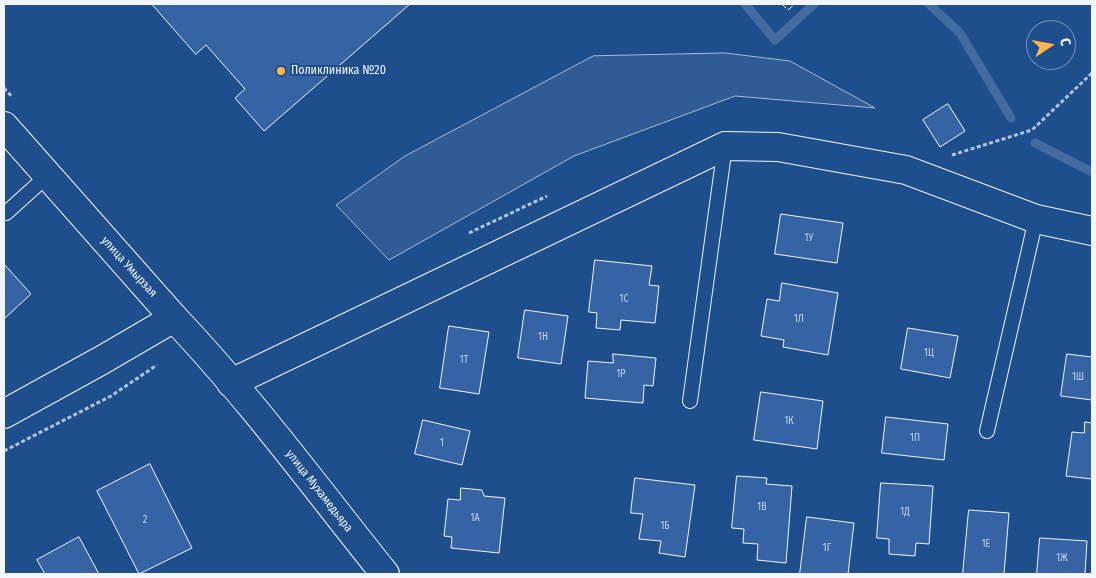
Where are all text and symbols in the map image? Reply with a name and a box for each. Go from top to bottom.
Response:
north arrow [1026,20,1076,70]
text: С [1056,37,1074,47]
place label: Поликлиника №20 [291,64,386,78]
marker: Поликлиника №20 [275,65,287,77]
house number: 1У [805,232,813,244]
street label: улица Умырзая [98,234,160,300]
house number: 1С [620,293,628,305]
house number: 1Л [794,313,804,325]
house number: 1Н [538,331,548,343]
house number: 1Ц [924,347,934,359]
house number: 1Т [460,354,468,366]
house number: 1Р [616,368,626,380]
house number: 1Ш [1072,371,1084,383]
house number: 1К [784,415,794,427]
house number: 1П [910,432,920,444]
house number: 1 [440,437,444,449]
street label: улица Мухамедьяра [282,447,356,535]
house number: 1В [757,501,767,513]
house number: 1Д [900,506,910,518]
house number: 1А [470,512,480,524]
house number: 2 [143,514,147,526]
house number: 1Б [660,520,670,532]
house number: 1Е [982,538,990,550]
house number: 1Г [823,542,831,554]
house number: 1Ж [1056,552,1068,564]

